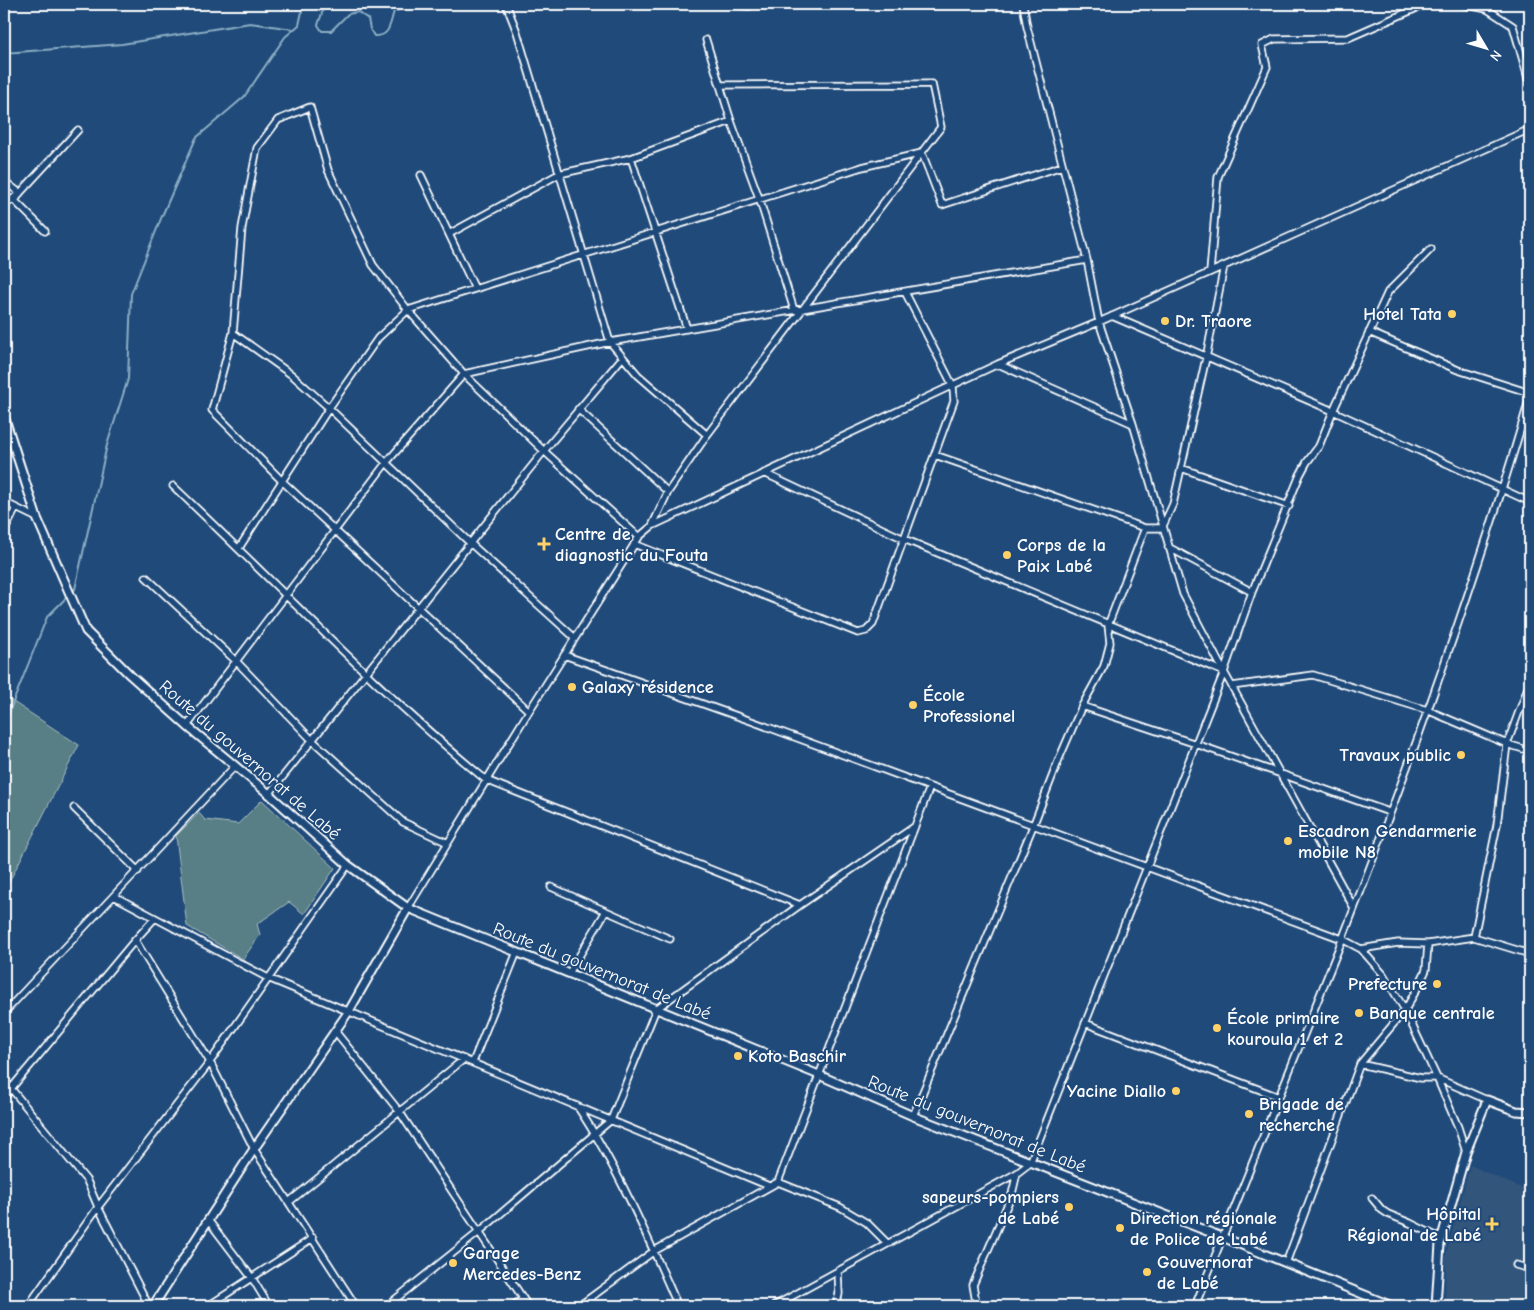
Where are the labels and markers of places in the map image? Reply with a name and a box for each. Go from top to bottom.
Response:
place label: Hotel Tata [1363,304,1442,325]
marker: Hotel Tata [1446,308,1458,320]
place label: Dr. Traore [1175,311,1252,332]
marker: Dr. Traore [1159,315,1171,327]
place label: Centre de diagnostic du Fouta [555,524,709,566]
place label: Corps de la Paix Labé [1017,535,1106,577]
marker: Centre de diagnostic du Fouta [537,537,551,551]
marker: Corps de la Paix Labé [1001,549,1013,561]
place label: Galaxy résidence [582,677,714,698]
marker: Galaxy résidence [566,681,578,693]
place label: École Professionel [923,684,1015,727]
marker: École Professionel [907,699,919,711]
place label: Travaux public [1339,745,1452,766]
marker: Travaux public [1455,749,1467,761]
place label: Escadron Gendarmerie mobile N8 [1298,821,1477,863]
marker: Escadron Gendarmerie mobile N8 [1282,835,1294,847]
place label: Prefecture [1348,974,1427,995]
marker: Prefecture [1431,978,1443,990]
place label: Banque centrale [1369,1003,1495,1024]
place label: École primaire kouroula 1 et 2 [1227,1007,1343,1050]
marker: Banque centrale [1353,1007,1365,1019]
marker: École primaire kouroula 1 et 2 [1211,1022,1223,1034]
place label: Koto Baschir [748,1046,847,1067]
marker: Koto Baschir [732,1050,744,1062]
place label: Yacine Diallo [1067,1081,1166,1102]
marker: Yacine Diallo [1170,1085,1182,1097]
place label: Brigade de recherche [1259,1094,1344,1136]
marker: Brigade de recherche [1243,1108,1255,1120]
place label: sapeurs-pompiers de Labé [922,1187,1059,1229]
marker: sapeurs-pompiers de Labé [1063,1201,1075,1213]
place label: Hôpital Régional de Labé [1347,1204,1481,1246]
place label: Direction régionale de Police de Labé [1130,1208,1277,1250]
marker: Hôpital Régional de Labé [1485,1217,1499,1231]
marker: Direction régionale de Police de Labé [1114,1222,1126,1234]
place label: Garage Mercedes-Benz [463,1243,581,1285]
place label: Gouvernorat de Labé [1157,1252,1254,1294]
marker: Garage Mercedes-Benz [447,1257,459,1269]
marker: Gouvernorat de Labé [1141,1266,1153,1278]

